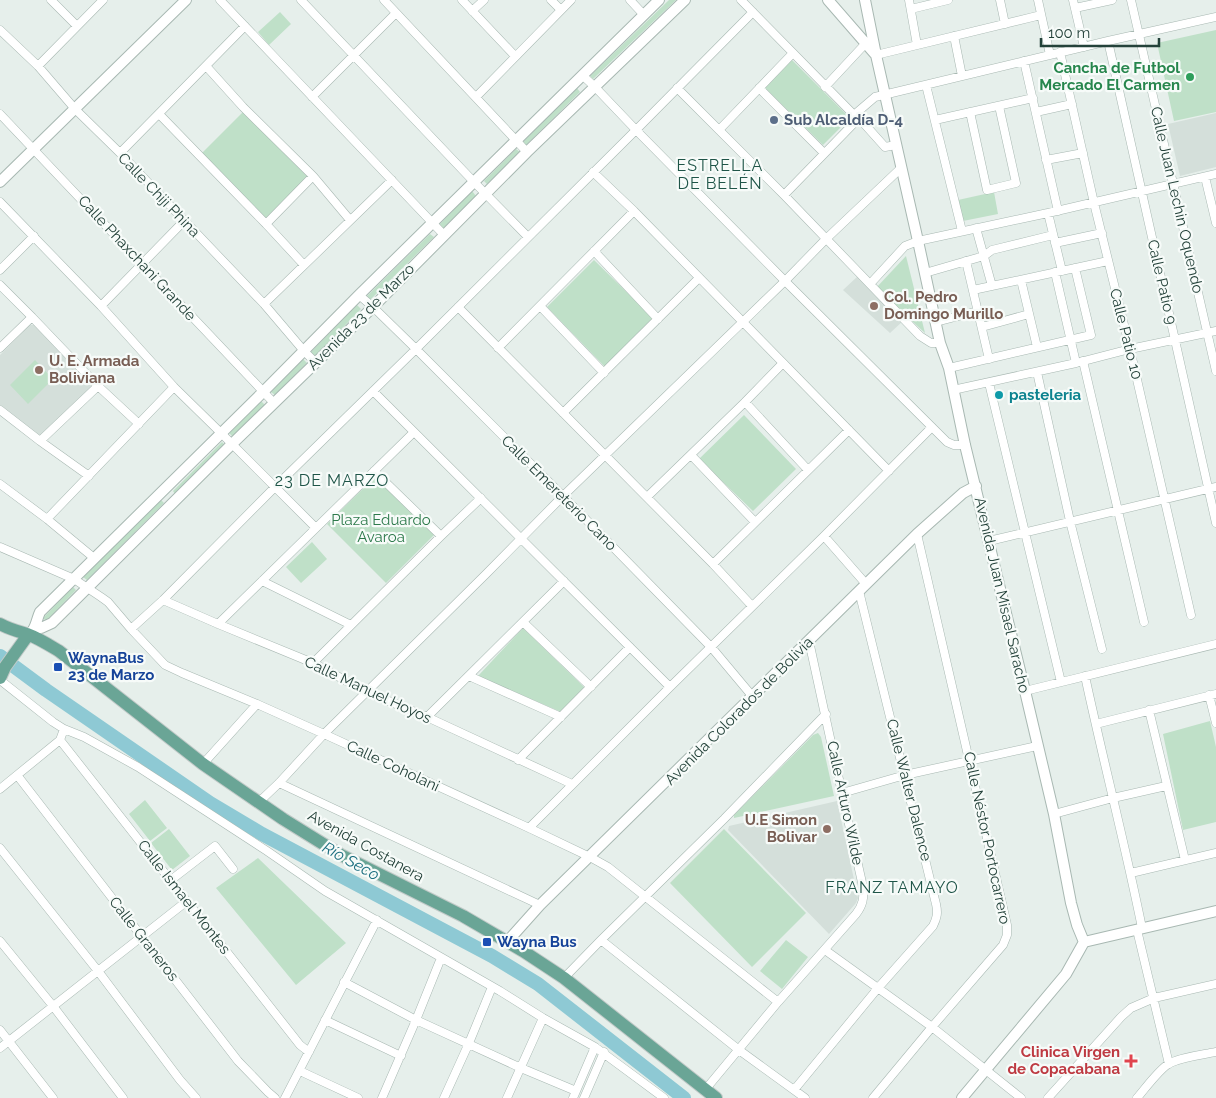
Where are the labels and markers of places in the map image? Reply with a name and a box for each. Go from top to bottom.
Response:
place label: Cancha de Futbol Mercado El Carmen [1039,59,1180,94]
marker: Cancha de Futbol Mercado El Carmen [1184,71,1196,83]
place label: Sub Alcaldía D-4 [784,111,903,129]
marker: Sub Alcaldía D-4 [768,114,780,126]
place label: Col. Pedro Domingo Murillo [884,288,1003,323]
marker: Col. Pedro Domingo Murillo [868,300,880,312]
place label: U. E. Armada Boliviana [49,352,140,387]
marker: U. E. Armada Boliviana [33,364,45,376]
place label: pasteleria [1009,386,1082,404]
marker: pasteleria [993,389,1005,401]
place label: WaynaBus 23 de Marzo [68,649,154,684]
marker: WaynaBus 23 de Marzo [52,661,64,673]
place label: U.E Simon Bolivar [745,811,817,846]
marker: U.E Simon Bolivar [821,823,833,835]
place label: Wayna Bus [497,933,577,951]
marker: Wayna Bus [481,936,493,948]
place label: Clinica Virgen de Copacabana [1007,1043,1120,1078]
marker: Clinica Virgen de Copacabana [1124,1054,1138,1068]

